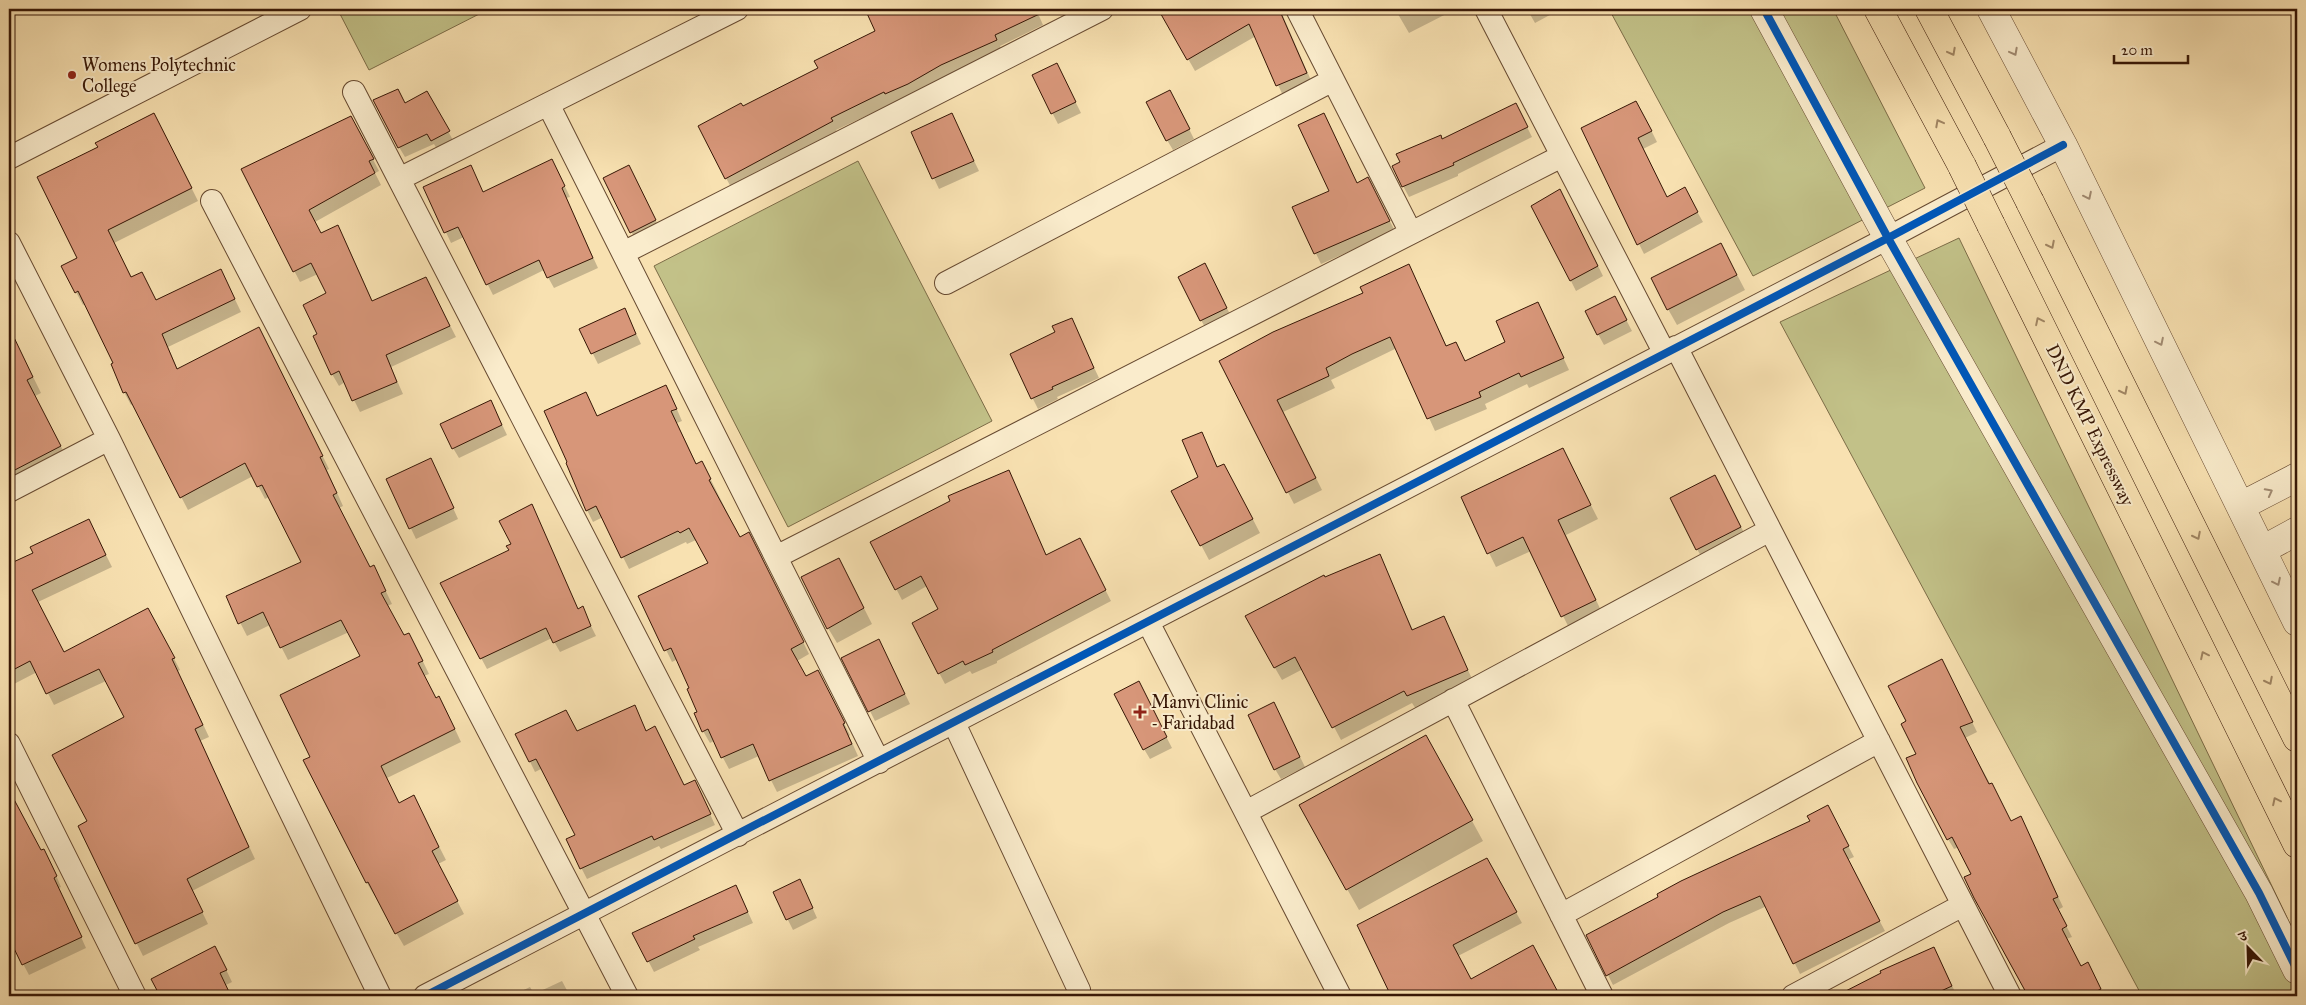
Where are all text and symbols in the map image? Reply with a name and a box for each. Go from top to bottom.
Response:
scale bar [2114,32,2187,64]
text: 20 m [2121,41,2153,59]
one-way arrow [1945,47,1955,56]
one-way arrow [2008,47,2018,56]
place label: Womens Polytechnic College [82,54,236,98]
marker: Womens Polytechnic College [66,69,78,81]
one-way arrow [1935,119,1945,128]
one-way arrow [2082,191,2092,200]
one-way arrow [2045,240,2056,249]
one-way arrow [2035,317,2045,326]
one-way arrow [2154,337,2164,346]
street label: DND KMP Expressway [2041,340,2139,510]
one-way arrow [2118,385,2128,394]
one-way arrow [2264,488,2273,498]
one-way arrow [2190,531,2201,540]
one-way arrow [2271,577,2282,586]
one-way arrow [2200,651,2210,660]
one-way arrow [2263,676,2273,685]
place label: Manvi Clinic - Faridabad [1151,691,1249,734]
marker: Manvi Clinic - Faridabad [1133,705,1147,719]
one-way arrow [2272,797,2282,806]
north arrow [2224,922,2274,972]
text: उ [2236,927,2251,946]

